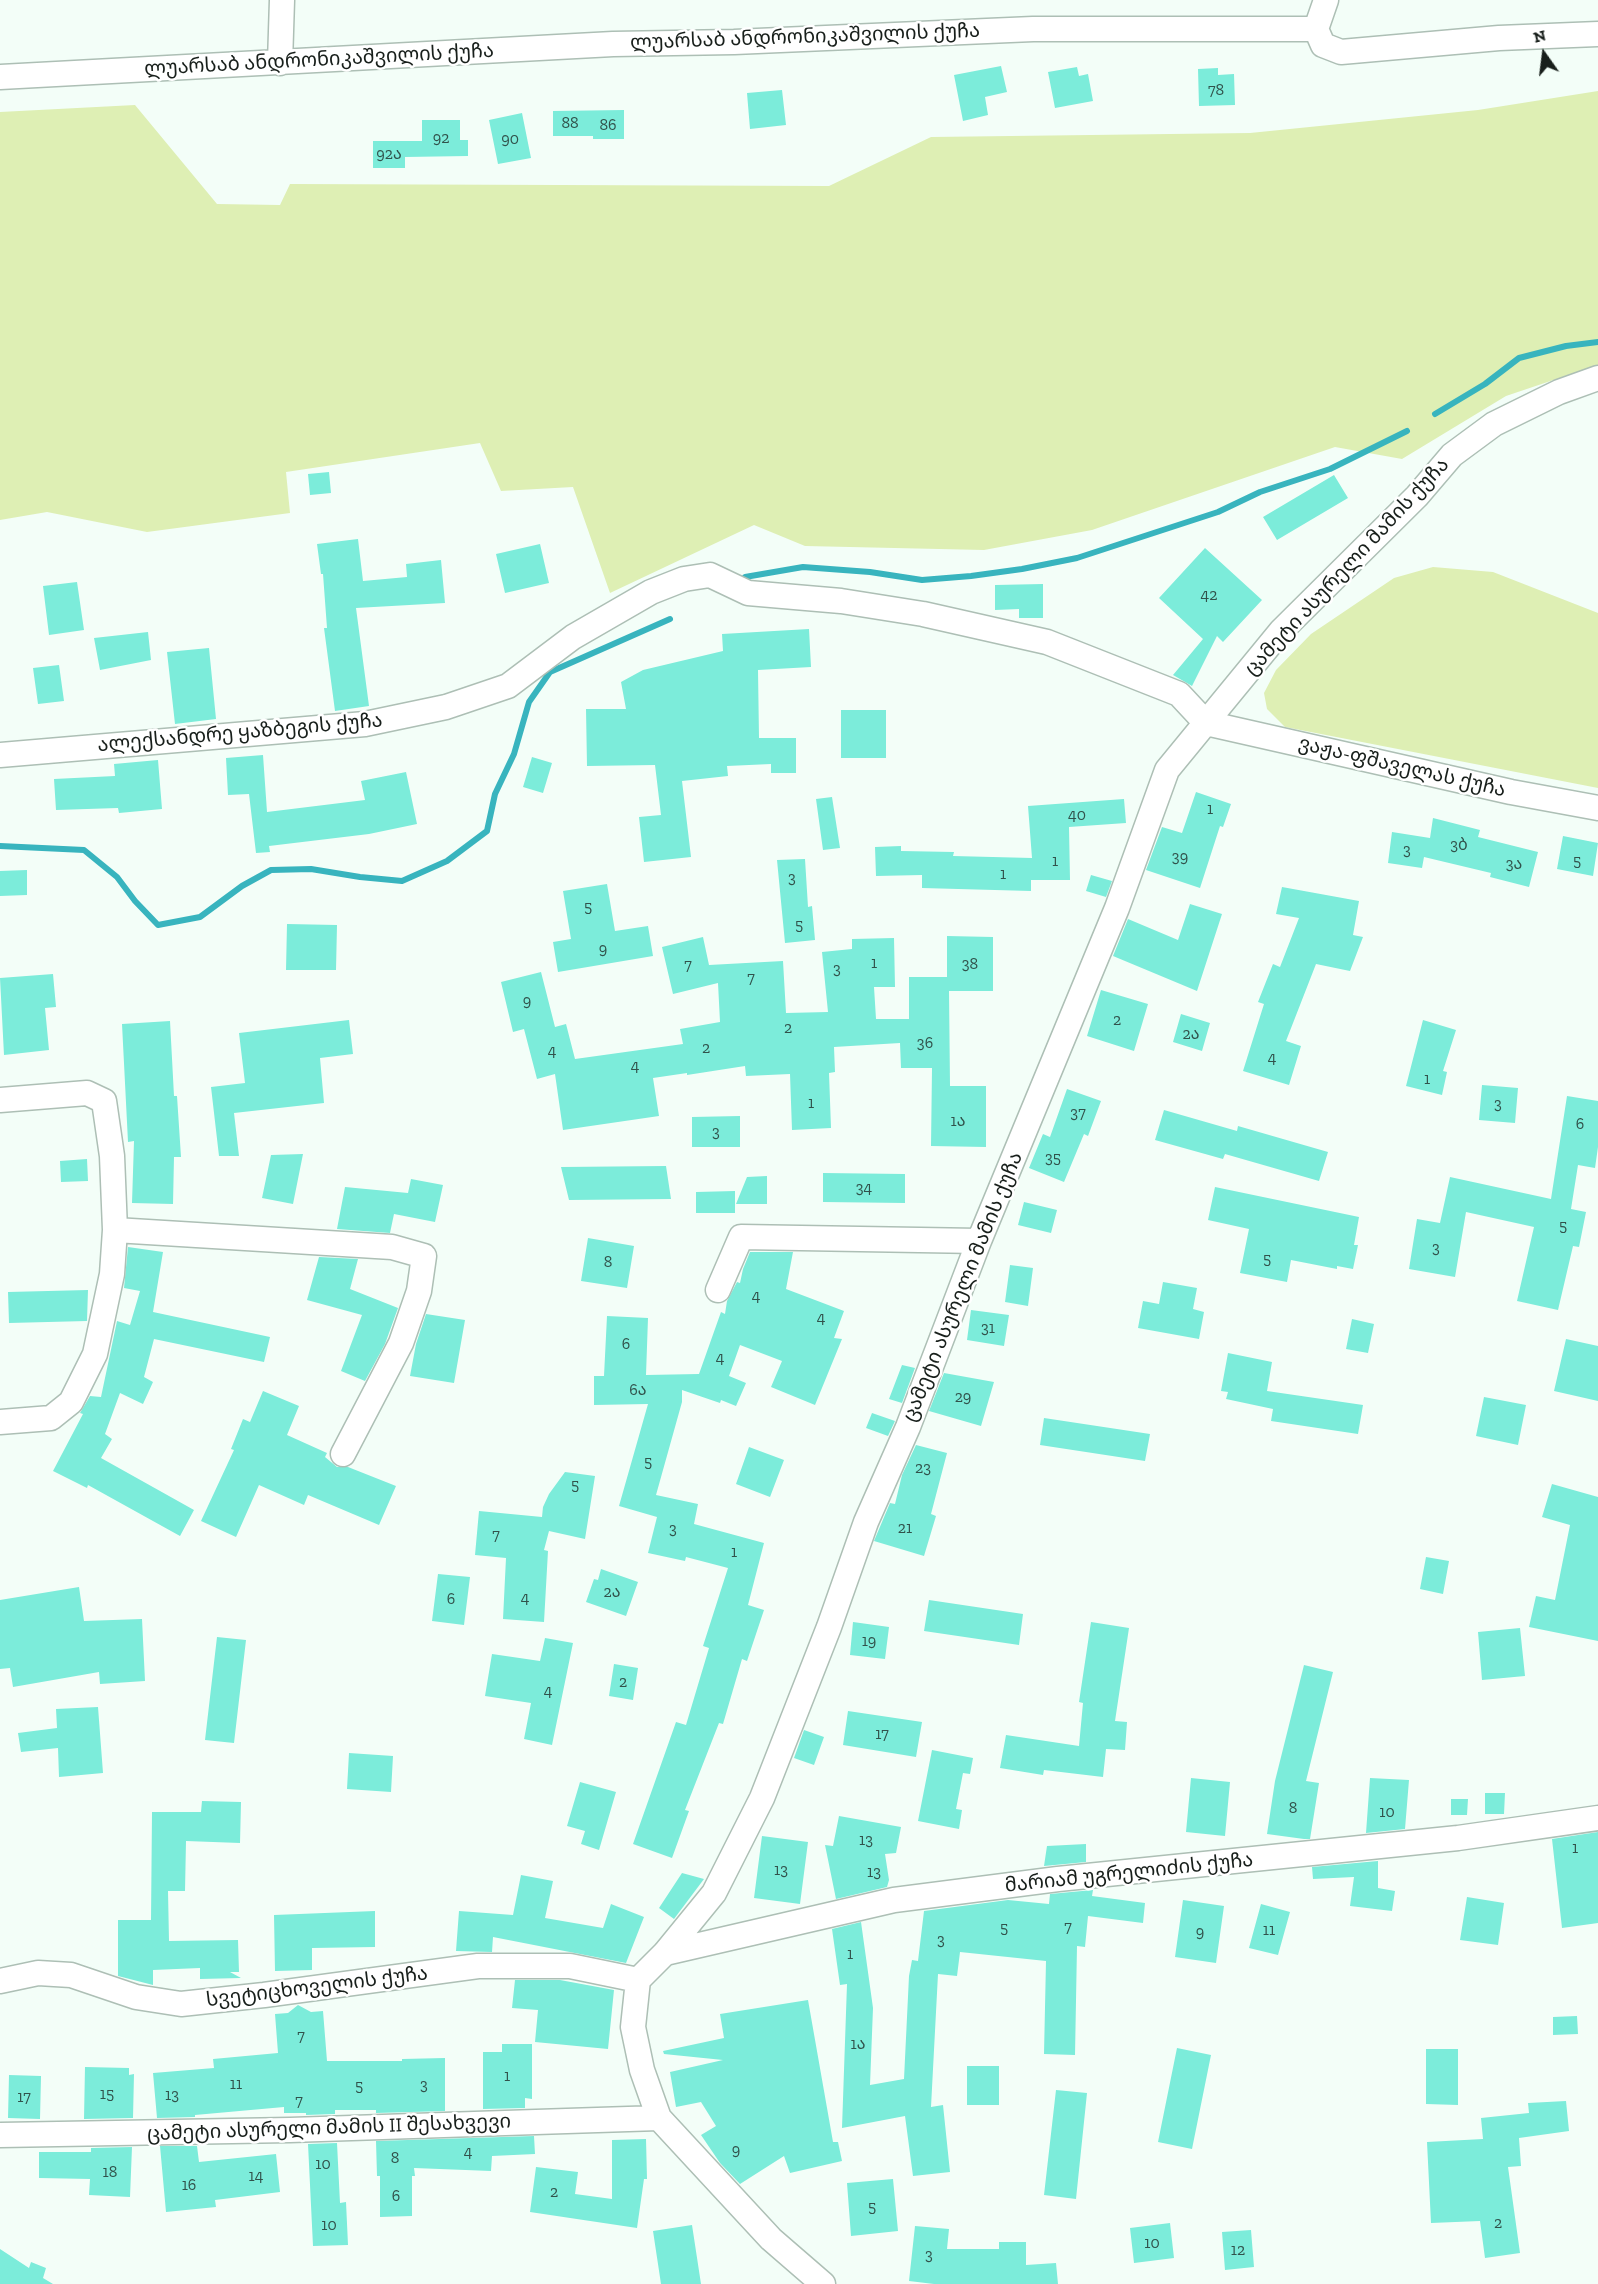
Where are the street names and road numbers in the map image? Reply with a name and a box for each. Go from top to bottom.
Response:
street label: ლუარსაბ ანდრონიკაშვილის ქუჩა [630,19,980,55]
street label: ლუარსაბ ანდრონიკაშვილის ქუჩა [144,39,494,81]
street label: ცამეტი ასურელი მამის ქუჩა [1240,453,1454,681]
street label: ალექსანდრე ყაზბეგის ქუჩა [97,709,383,757]
street label: ვაჟა-ფშაველას ქუჩა [1296,731,1508,803]
street label: ცამეტი ასურელი მამის ქუჩა [898,1149,1028,1425]
street label: მარიამ უგრელიძის ქუჩა [1004,1848,1254,1898]
street label: სვეტიცხოველის ქუჩა [205,1962,429,2012]
street label: ცამეტი ასურელი მამის II შესახვევი [147,2110,511,2146]

